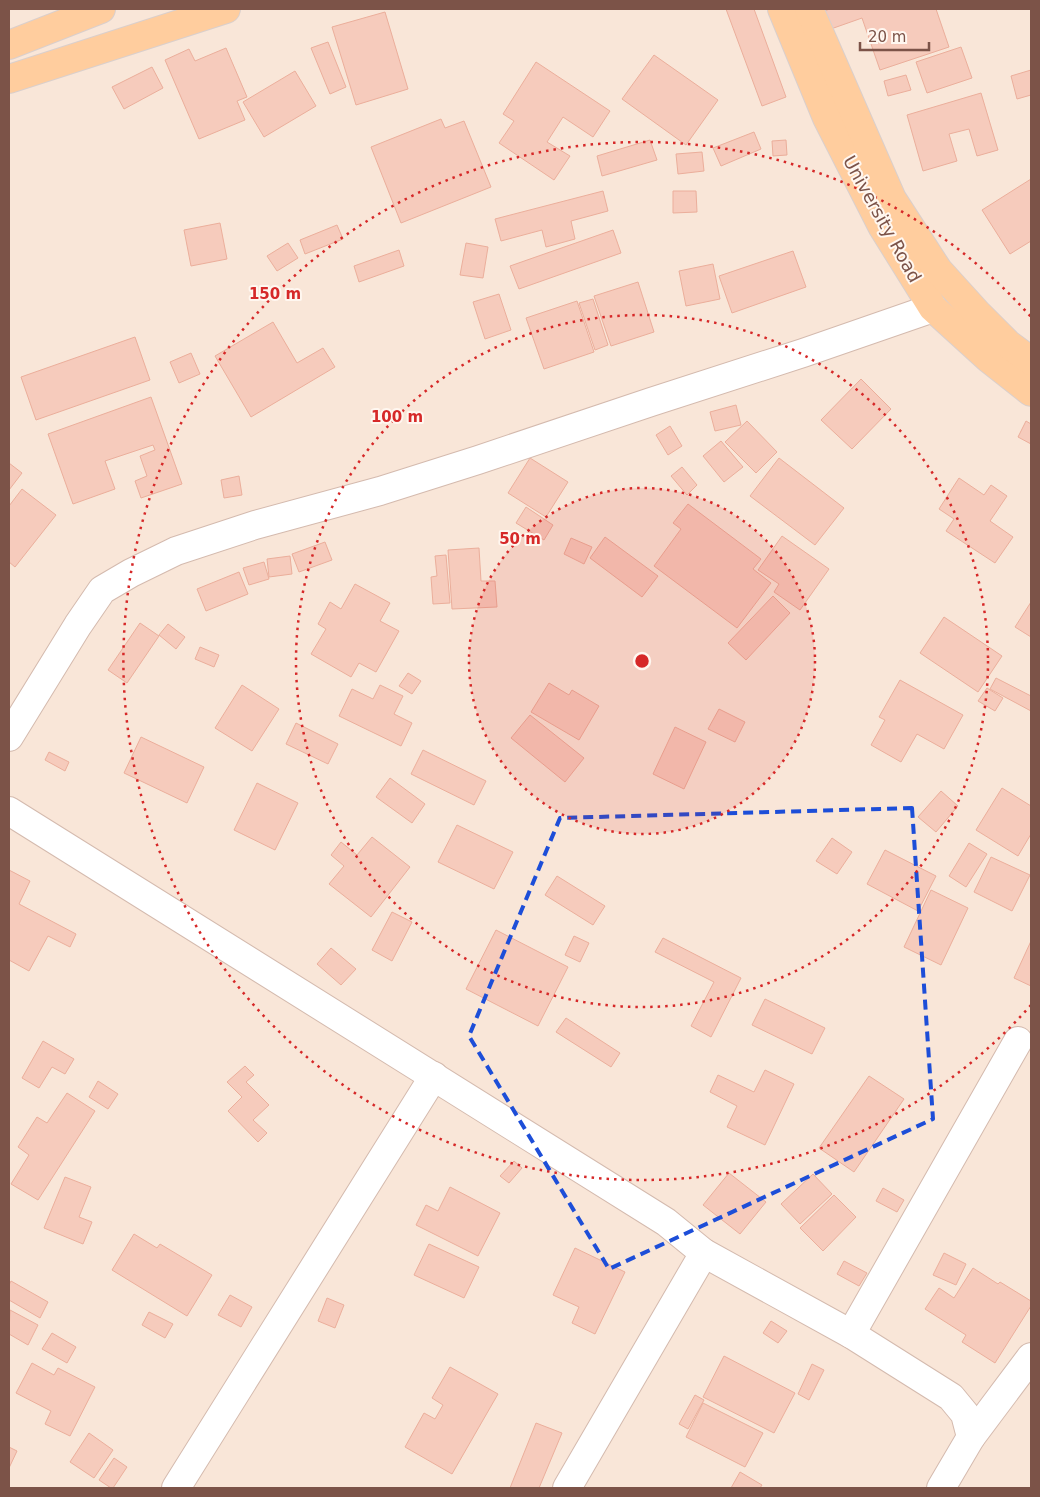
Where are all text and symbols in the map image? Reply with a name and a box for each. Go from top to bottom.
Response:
scale bar [860,20,929,52]
text: 20 m [868,28,906,46]
street label: University Road [839,152,926,286]
text: 150 m [249,285,301,303]
text: 100 m [371,408,423,426]
text: 50 m [499,530,541,548]
centre of rings [633,652,651,670]

